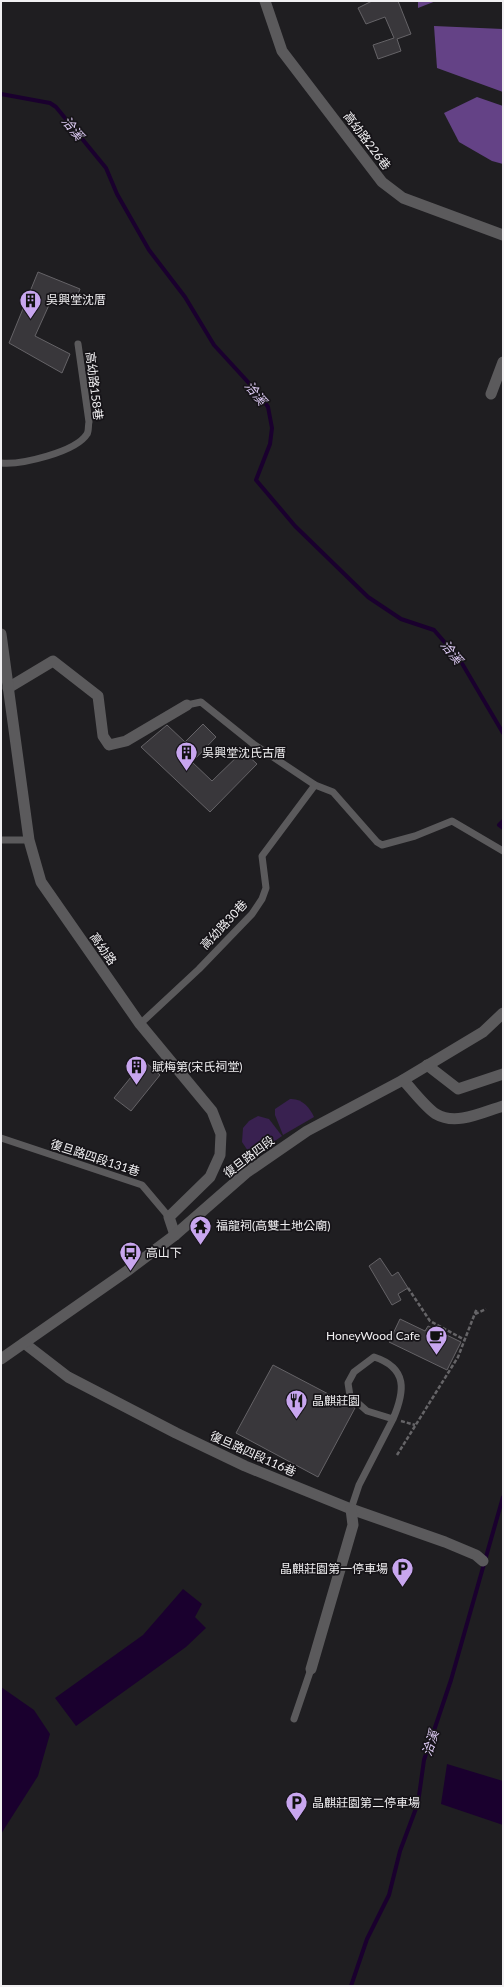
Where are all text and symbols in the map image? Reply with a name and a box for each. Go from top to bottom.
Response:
street label: 高幼路226巷 [341,109,394,173]
water label: 洽溪 [59,113,89,145]
building icon: 吳興堂沈厝 [17,287,43,320]
place label: 吳興堂沈厝 [46,292,106,307]
street label: 高幼路158巷 [83,351,106,421]
water label: 洽溪 [242,378,272,410]
water label: 洽溪 [438,637,468,669]
building icon: 吳興堂沈氏古厝 [173,740,199,773]
place label: 吳興堂沈氏古厝 [202,745,286,760]
street label: 高幼路30巷 [197,897,250,952]
street label: 高幼路 [87,930,120,968]
building icon: 賦梅第(宋氏祠堂) [124,1054,150,1087]
place label: 賦梅第(宋氏祠堂) [152,1059,242,1074]
street label: 復旦路四段 [220,1133,277,1181]
street label: 復旦路四段131巷 [49,1136,142,1179]
temple icon: 福龍祠(高雙土地公廟) [188,1213,214,1246]
place label: 福龍祠(高雙土地公廟) [216,1218,330,1233]
bus stop icon: 高山下 [117,1240,143,1273]
place label: 高山下 [146,1245,182,1260]
cafe icon: HoneyWood Cafe [423,1323,449,1356]
place label: HoneyWood Cafe [326,1328,420,1343]
restaurant icon: 晶麒莊園 [283,1388,309,1421]
place label: 晶麒莊園 [312,1393,360,1408]
street label: 復旦路四段116巷 [208,1428,299,1479]
parking icon: 晶麒莊園第一停車場 [390,1556,416,1589]
place label: 晶麒莊園第一停車場 [280,1561,388,1576]
water label: 洽溪 [418,1726,442,1758]
parking icon: 晶麒莊園第二停車場 [284,1790,310,1823]
place label: 晶麒莊園第二停車場 [312,1795,420,1810]

